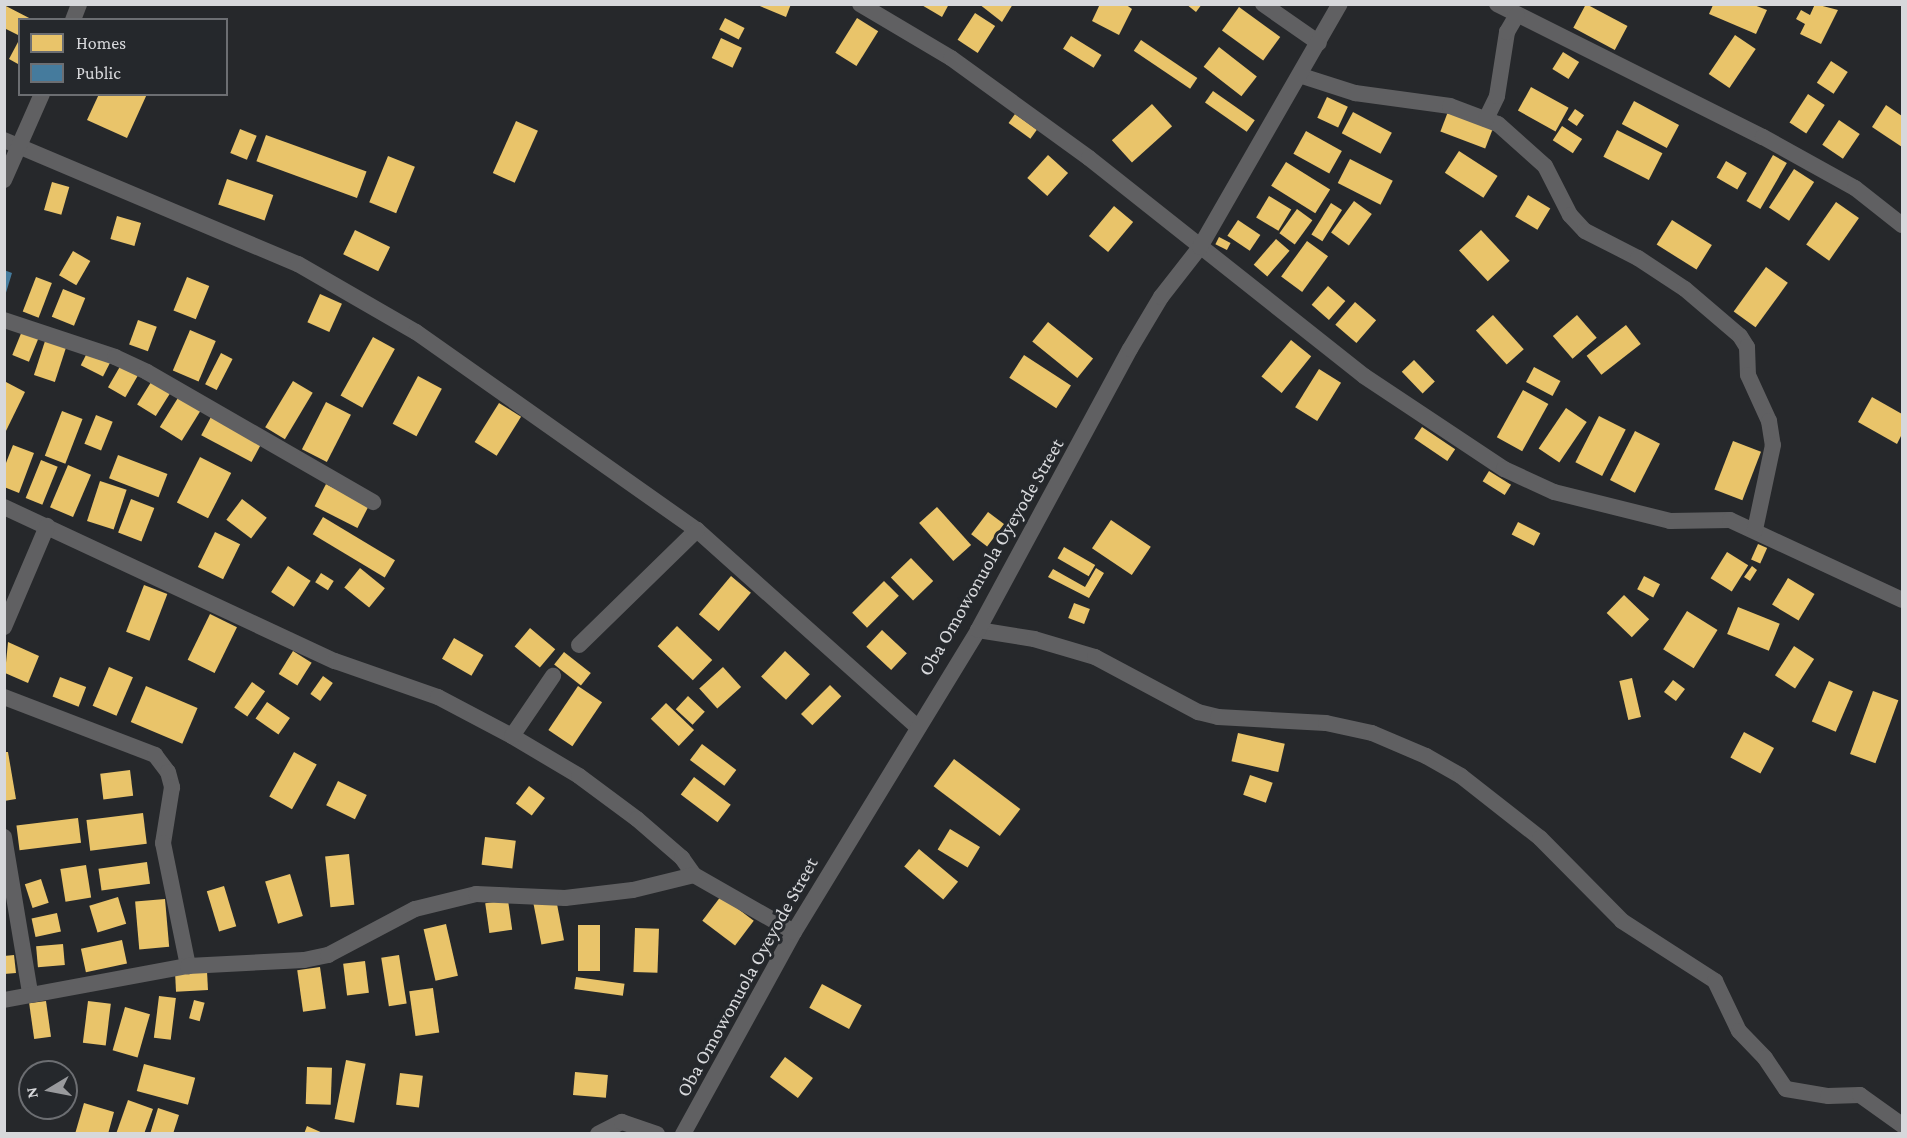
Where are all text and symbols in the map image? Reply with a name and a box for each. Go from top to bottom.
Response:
legend [18,18,228,96]
text: Homes [76,33,126,53]
text: Public [76,63,121,83]
street label: Oba Omowonuola Oyeyode Street [913,434,1069,680]
street label: Oba Omowonuola Oyeyode Street [671,853,823,1101]
north arrow [18,1060,78,1120]
text: N [22,1086,41,1100]

